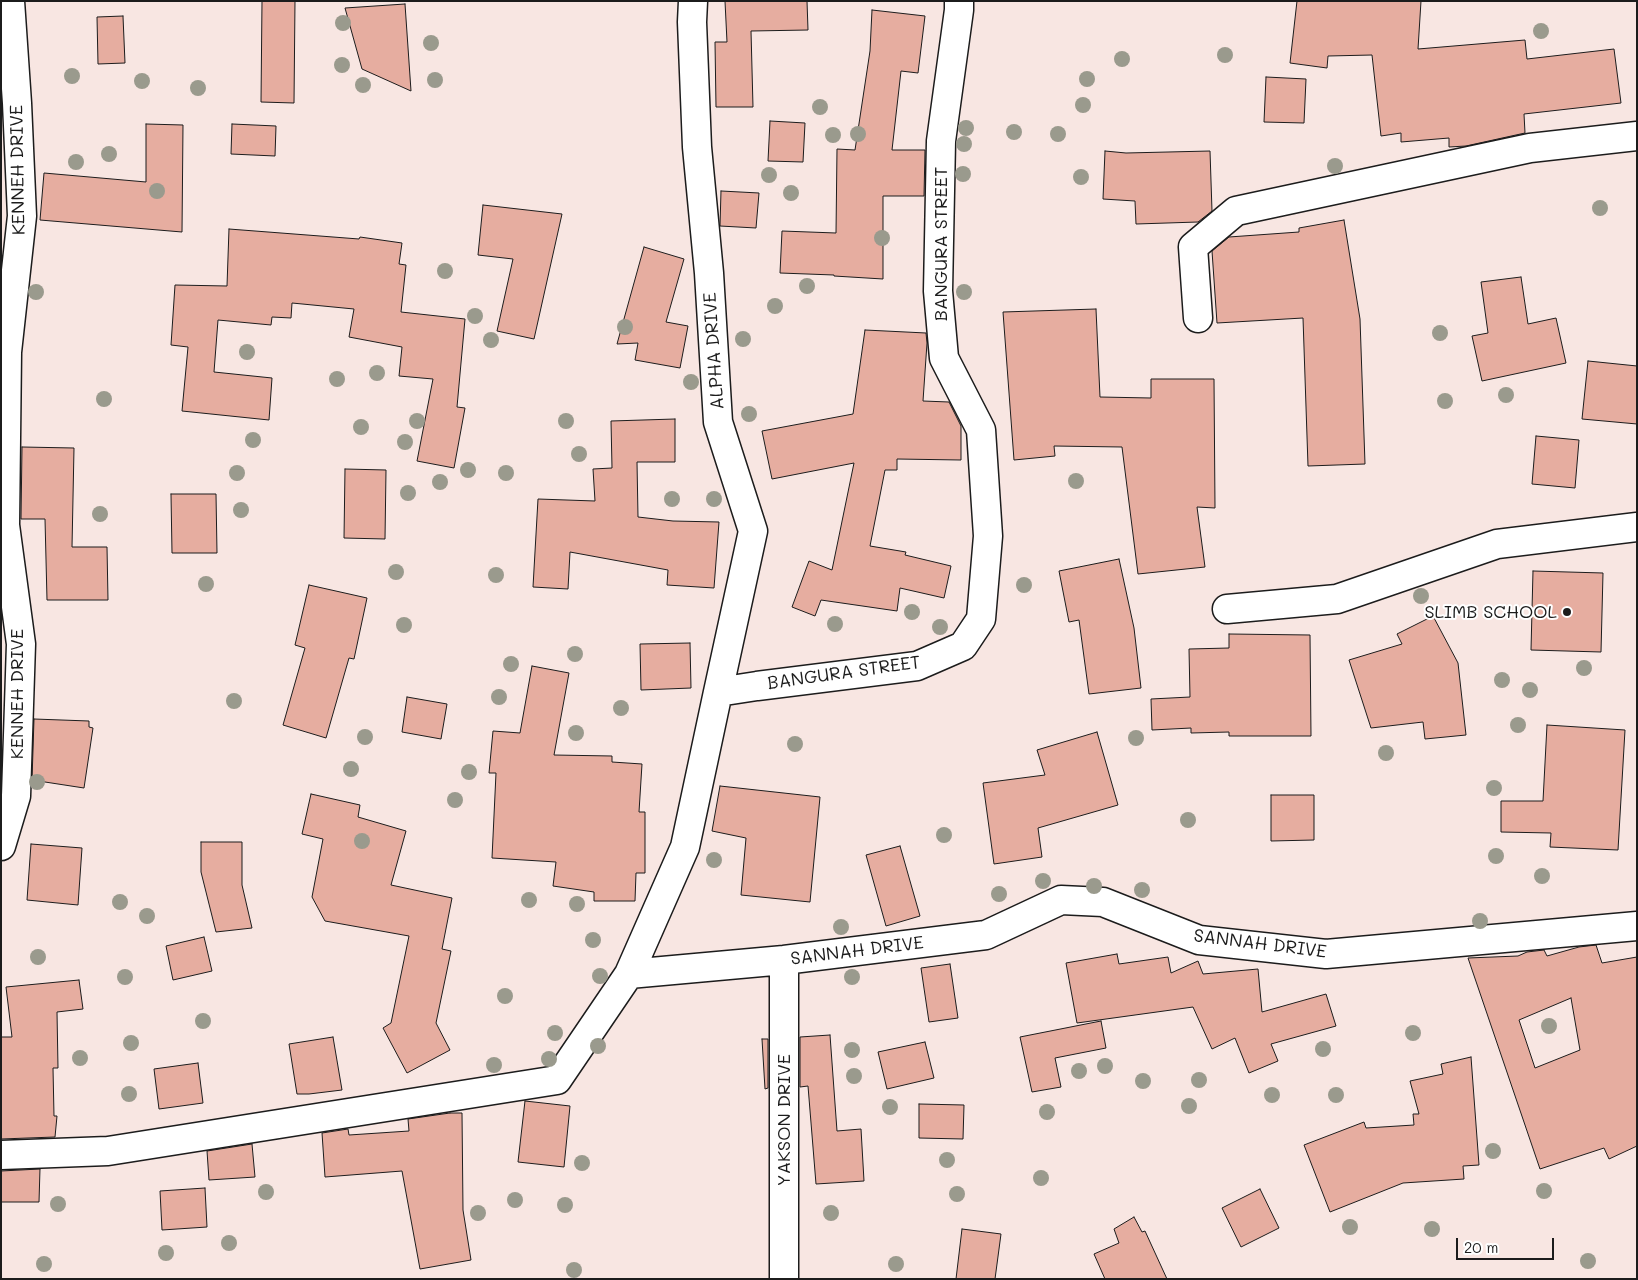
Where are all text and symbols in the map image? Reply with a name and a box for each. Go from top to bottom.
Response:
street label: KENNEH DRIVE [6,105,30,235]
street label: BANGURA STREET [930,167,952,321]
street label: ALPHA DRIVE [699,292,729,410]
place label: SLIMB SCHOOL [1424,601,1557,623]
marker: SLIMB SCHOOL [1561,606,1573,618]
street label: KENNEH DRIVE [6,629,28,759]
street label: BANGURA STREET [766,652,922,694]
street label: SANNAH DRIVE [1192,925,1328,963]
street label: SANNAH DRIVE [789,932,925,970]
street label: YAKSON DRIVE [773,1054,795,1186]
scale bar [1458,1228,1556,1260]
text: 20 m [1464,1237,1498,1257]

